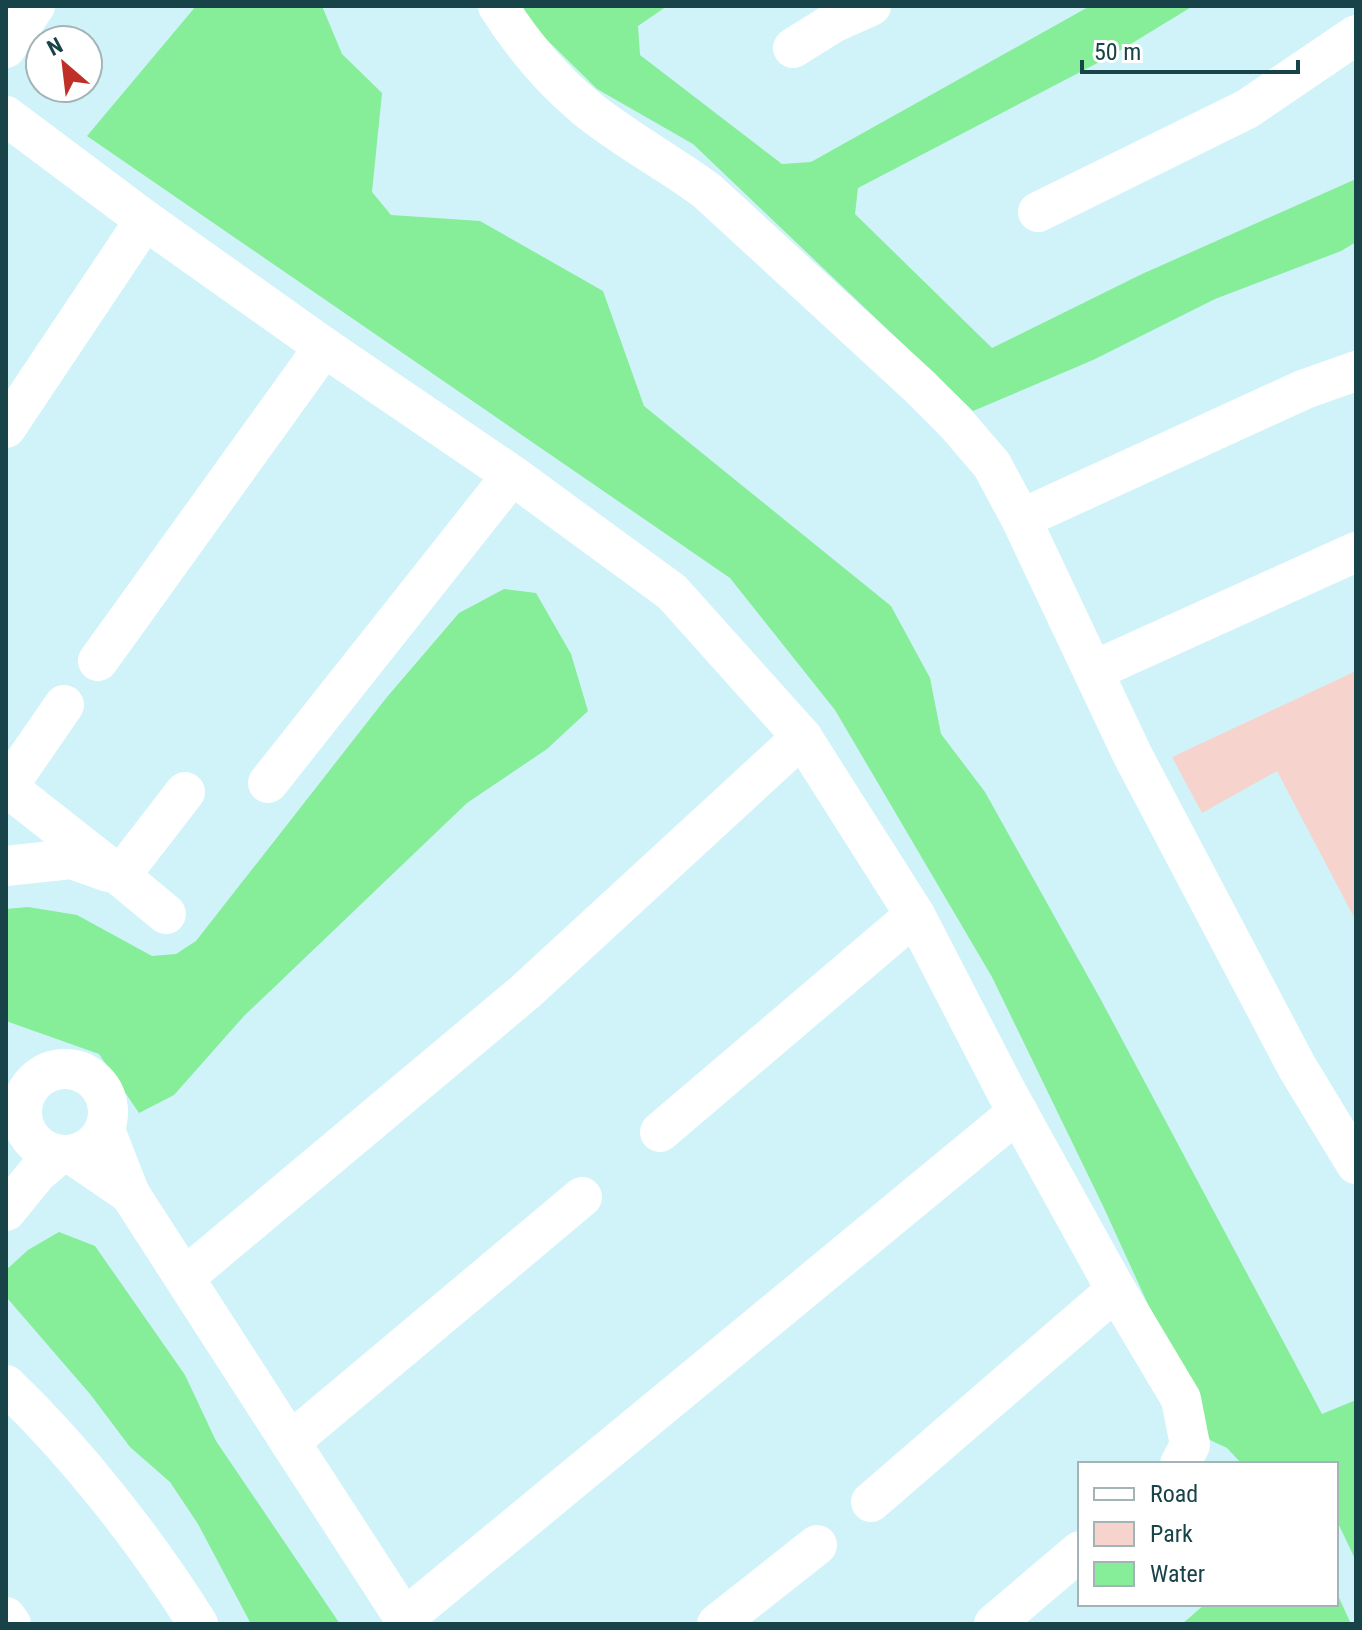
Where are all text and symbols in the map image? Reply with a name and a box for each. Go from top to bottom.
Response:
north arrow [24,24,104,104]
scale bar [1082,24,1298,74]
text: N [43,33,67,61]
text: 50 m [1094,38,1141,66]
legend [1078,1462,1338,1606]
text: Road [1150,1480,1198,1508]
text: Park [1150,1520,1193,1548]
text: Water [1150,1560,1205,1588]

